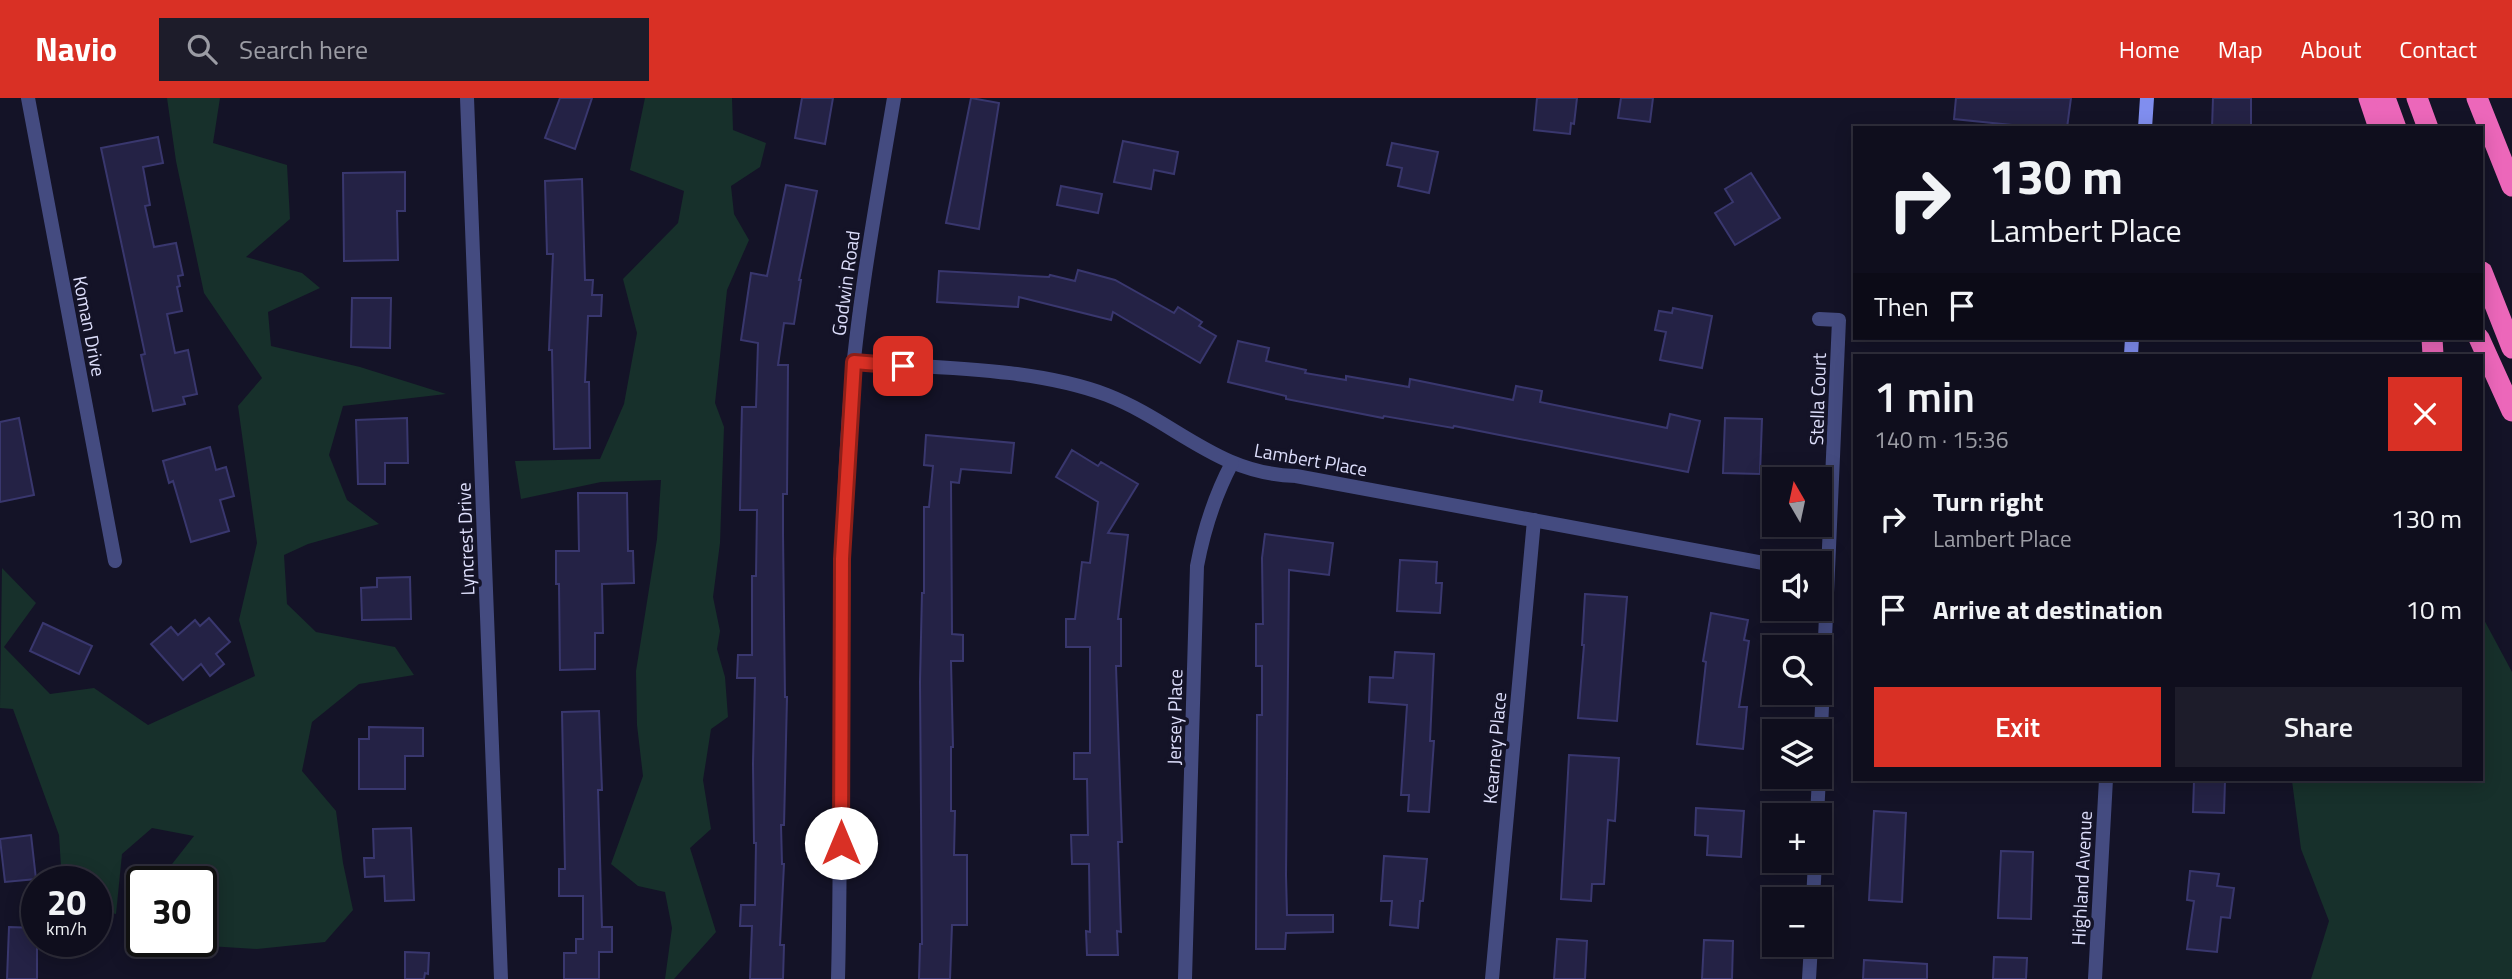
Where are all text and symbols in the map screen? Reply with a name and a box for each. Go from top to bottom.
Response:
search box [159,18,649,81]
text: Navio [35,24,117,74]
icon: search [183,30,221,68]
text: Search here [239,30,368,69]
text: Home [2119,31,2180,67]
text: Map [2218,31,2263,67]
text: About [2301,31,2361,67]
text: Contact [2399,31,2477,67]
text: 130 m [1989,138,2123,213]
icon: right [1874,154,1965,245]
text: Lambert Place [1989,206,2182,254]
street label: Godwin Road [823,229,867,337]
street label: Koman Drive [66,273,114,379]
text: Then [1874,287,1929,326]
icon: arrive [1943,287,1981,325]
pin [873,336,933,396]
icon: arrive [884,347,922,385]
street label: Stella Court [1801,352,1833,446]
text: 1 min [1874,364,1975,428]
button: close [2388,377,2462,451]
text: 140 m · 15:36 [1874,422,2009,457]
street label: Lambert Place [1252,435,1370,483]
north arrow [1762,467,1832,537]
map controls [1762,467,1832,957]
street label: Lyncrest Drive [449,482,481,596]
text: Turn right [1933,482,2044,521]
text: 130 m [2391,499,2462,538]
icon: right [1874,500,1912,538]
text: Lambert Place [1933,521,2072,556]
button: sound [1762,551,1832,621]
text: Arrive at destination [1933,590,2163,629]
text: 10 m [2405,590,2462,629]
icon: arrive [1874,591,1912,629]
button: search [1762,635,1832,705]
street label: Jersey Place [1159,669,1189,765]
button: Exit [1874,687,2161,767]
button: Share [2175,687,2462,767]
street label: Kearney Place [1475,691,1513,805]
button: layers [1762,719,1832,789]
button: + [1762,803,1832,873]
position arrow [804,806,878,880]
street label: Highland Avenue [2063,810,2099,946]
speed limit sign: 30 [126,866,217,957]
text: 20 [47,875,86,929]
button: − [1762,887,1832,957]
text: km/h [46,915,87,942]

